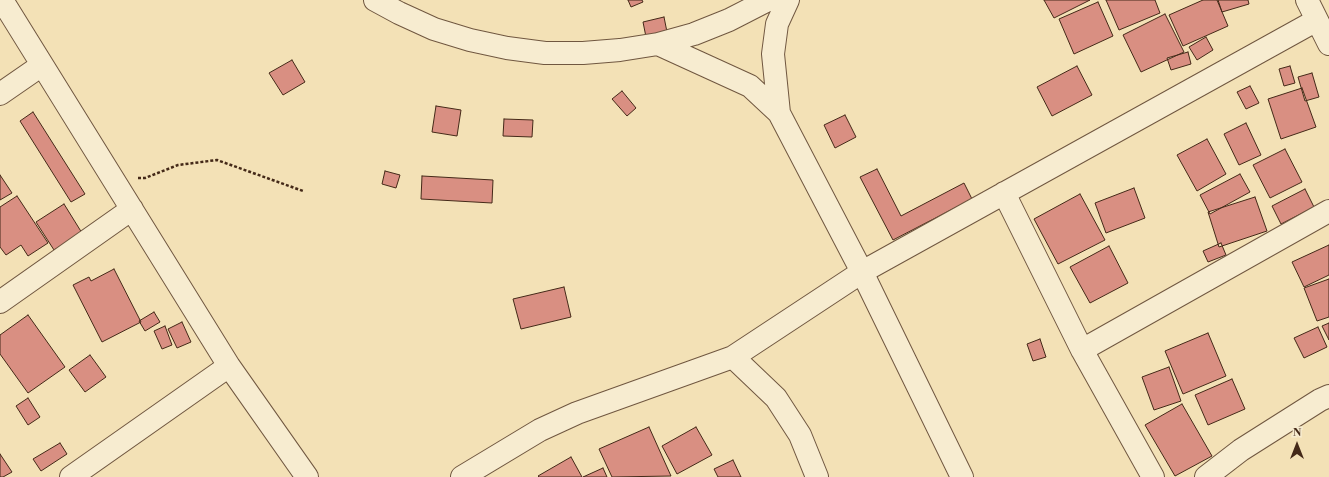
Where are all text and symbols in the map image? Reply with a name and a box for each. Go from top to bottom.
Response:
north arrow [1277,425,1317,465]
text: N [1293,426,1301,440]

